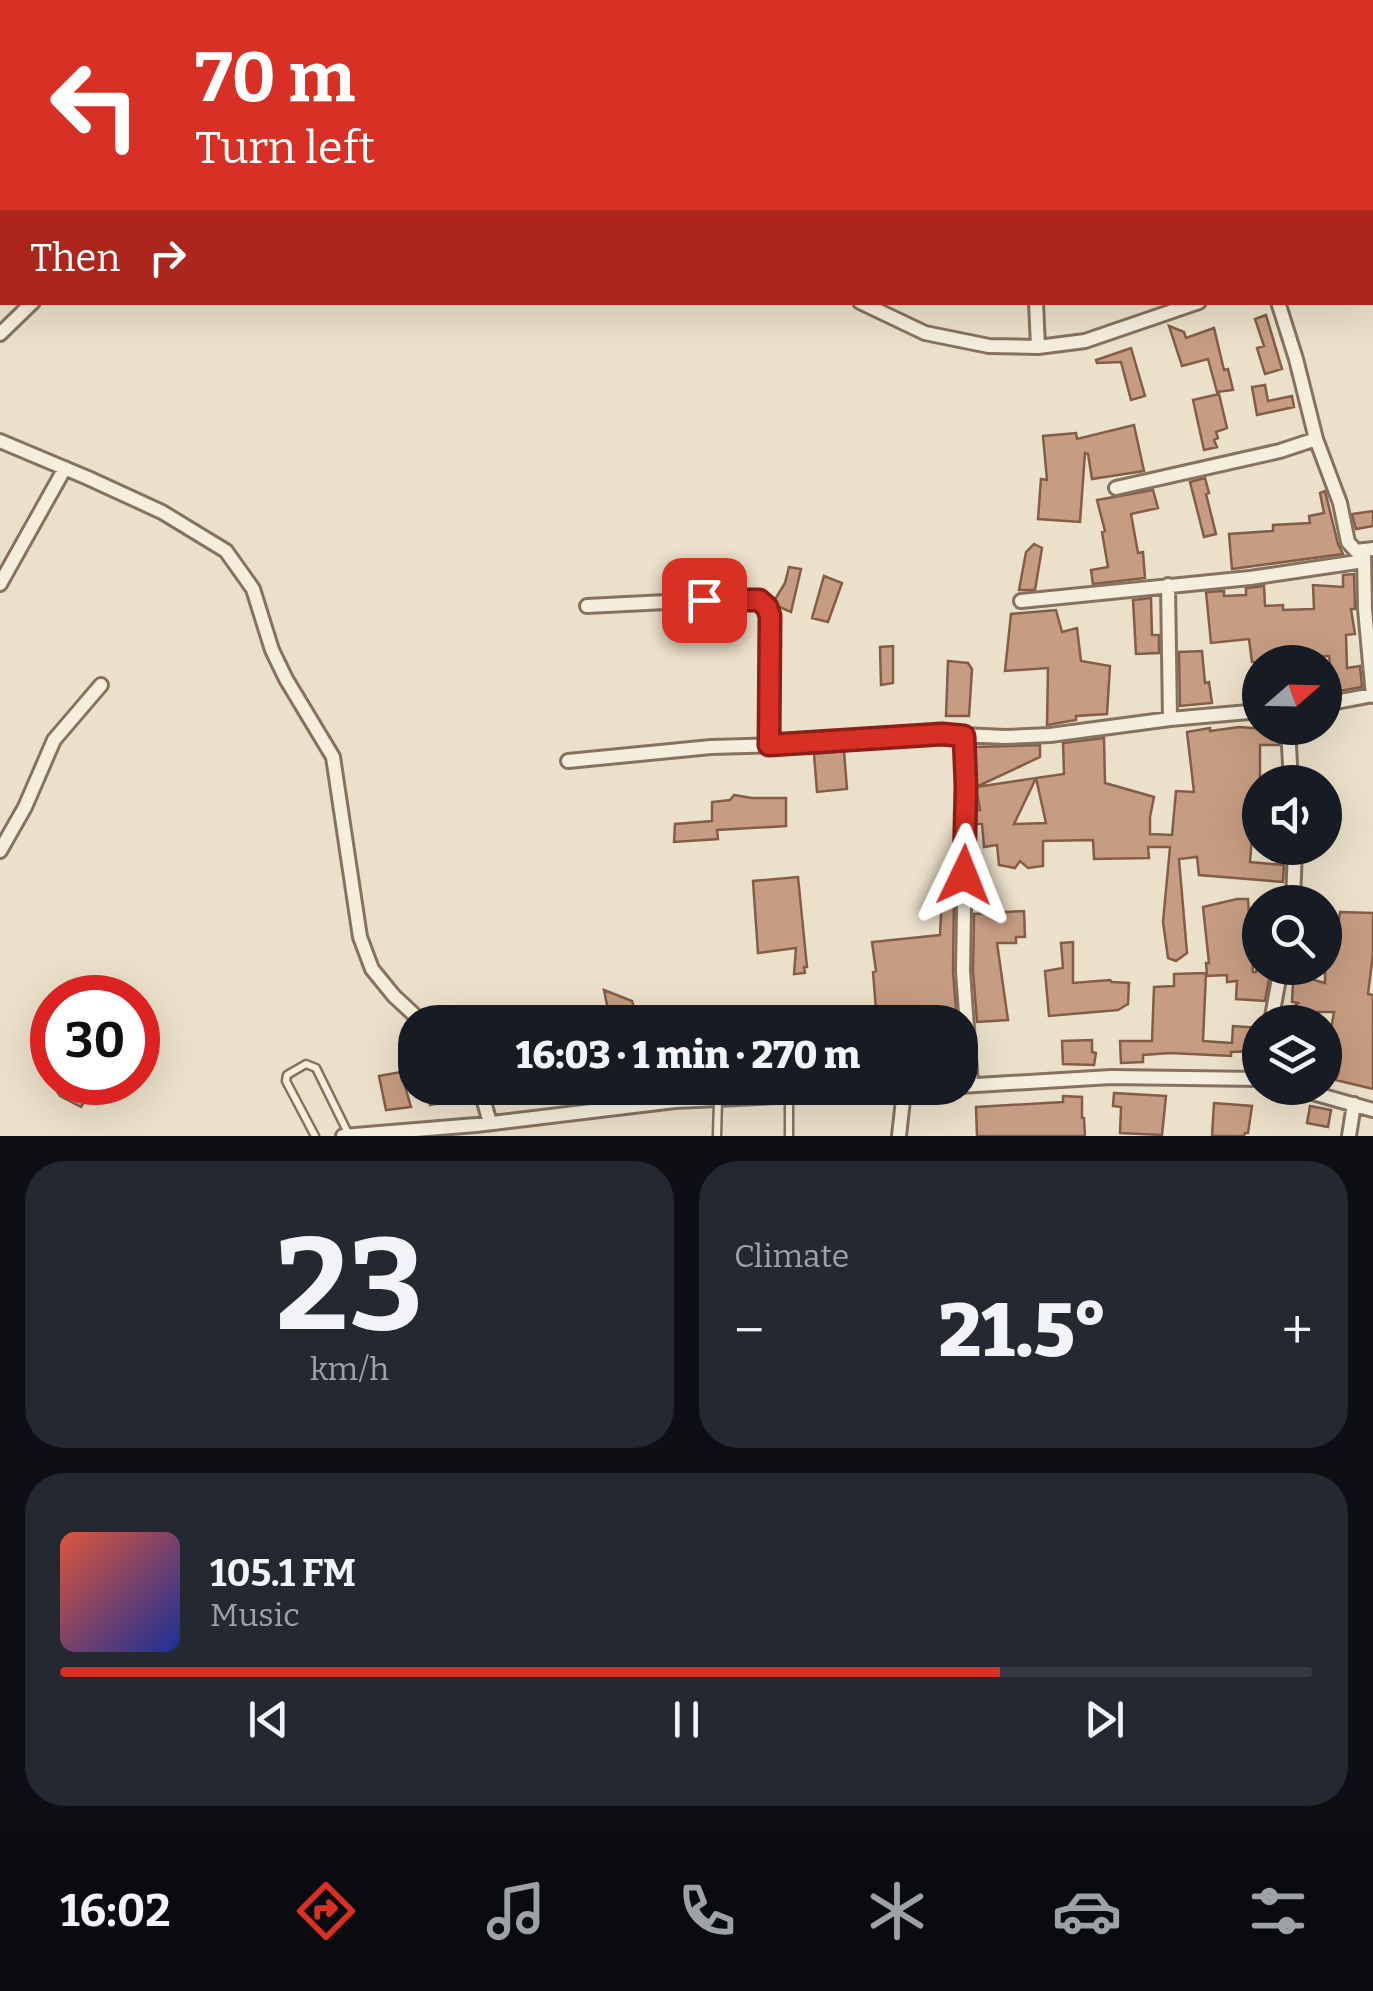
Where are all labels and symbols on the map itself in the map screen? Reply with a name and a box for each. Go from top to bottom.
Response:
pin [662,558,747,643]
north arrow [1242,645,1342,745]
position arrow [912,823,1016,927]
speed limit sign: 30 [30,975,160,1105]

